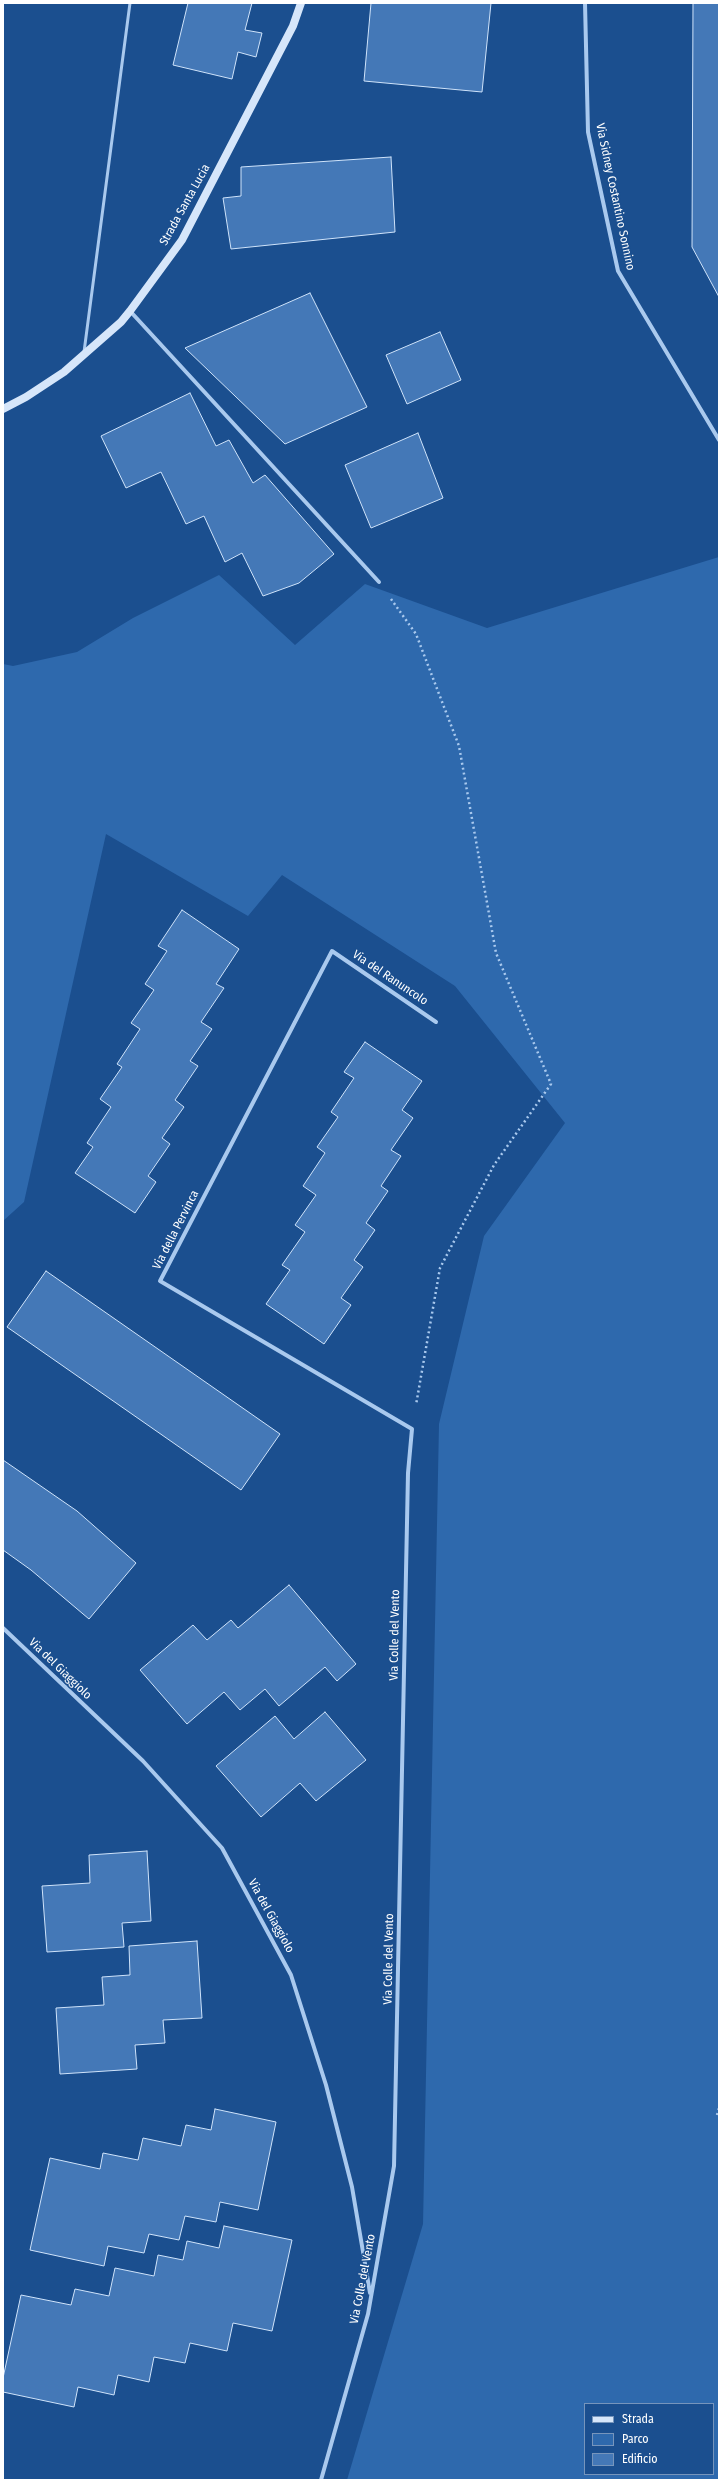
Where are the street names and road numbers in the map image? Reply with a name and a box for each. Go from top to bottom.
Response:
street label: Via Sidney Costantino Sonnino [592,122,638,272]
street label: Strada Santa Lucia [157,162,213,248]
street label: Via del Ranuncolo [349,947,431,1009]
street label: Via della Pervinca [150,1188,202,1272]
street label: Via Colle del Vento [387,1589,403,1681]
street label: Via del Giaggiolo [26,1635,94,1703]
street label: Via del Giaggiolo [245,1877,297,1955]
street label: Via Colle del Vento [381,1913,397,2005]
street label: Via Colle del Vento [347,2233,379,2325]

